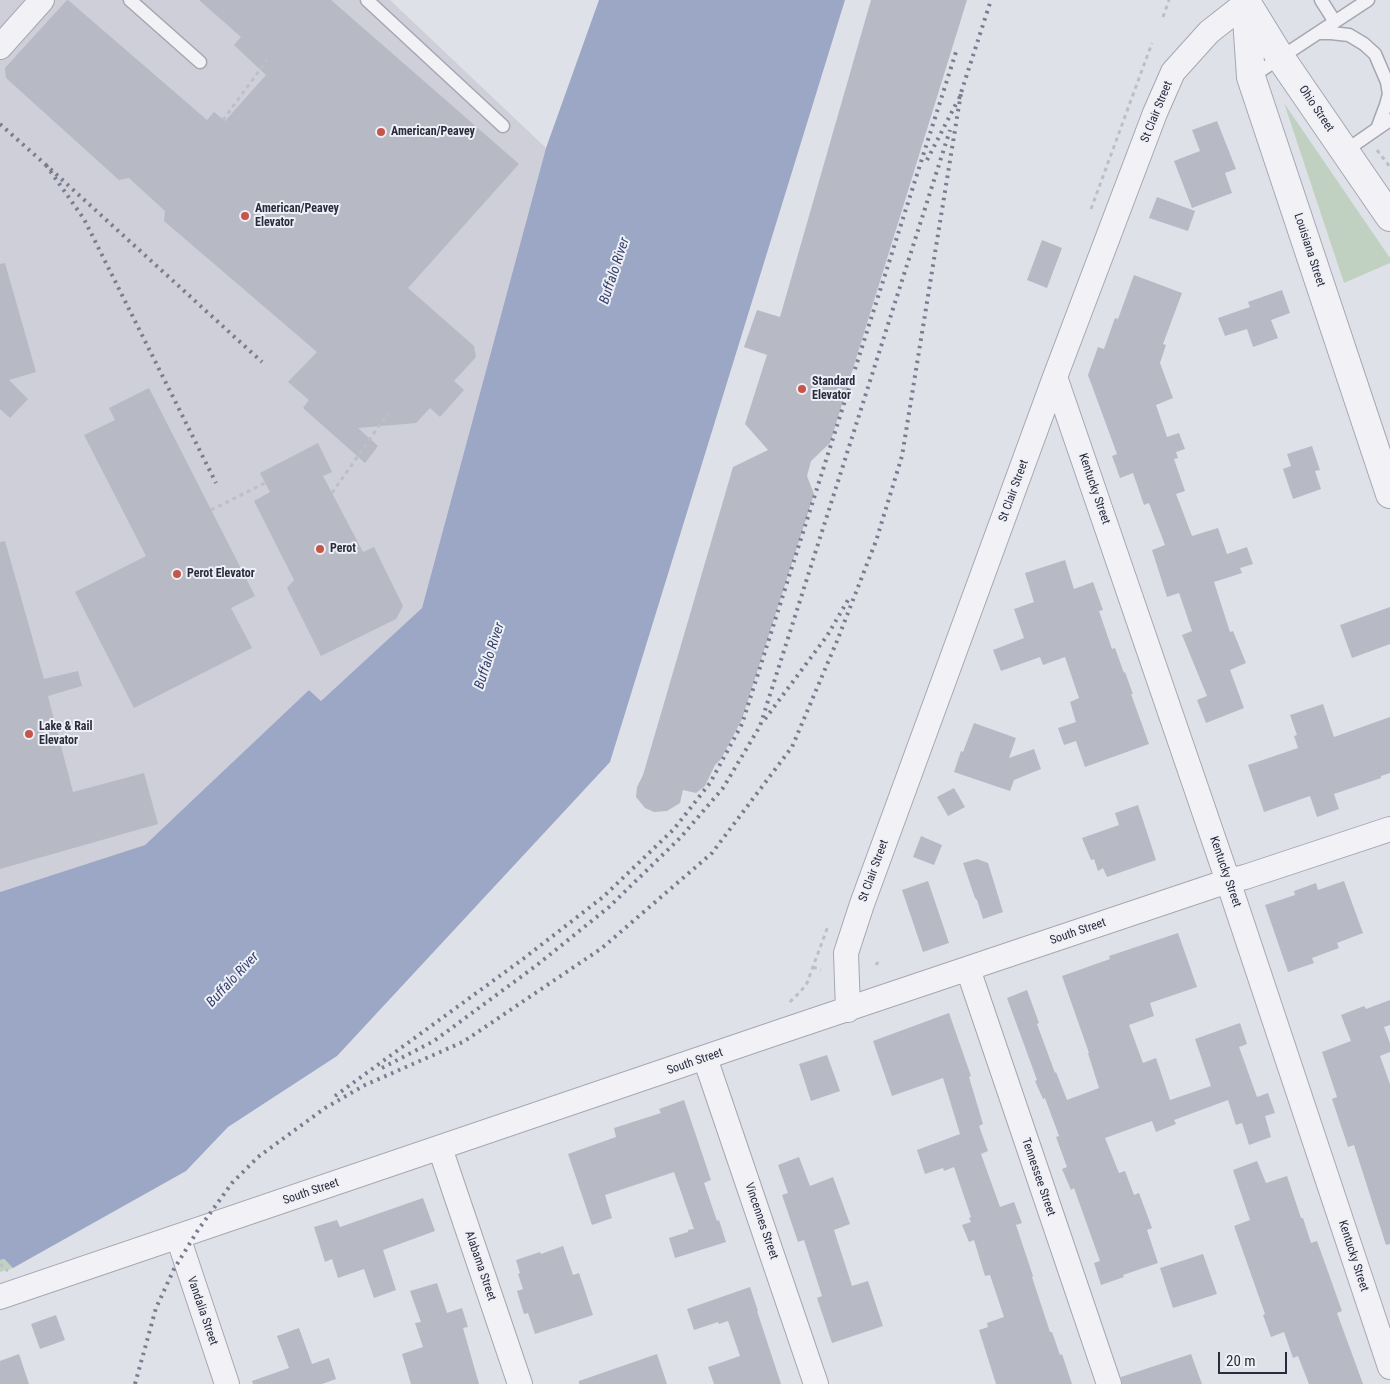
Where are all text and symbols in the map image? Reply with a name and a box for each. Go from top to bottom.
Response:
street label: St Clair Street [1138,79,1176,145]
street label: Ohio Street [1295,83,1337,135]
place label: American/Peavey [391,125,475,139]
marker: American/Peavey [375,126,387,138]
place label: American/Peavey Elevator [255,202,339,230]
marker: American/Peavey Elevator [239,210,251,222]
street label: Louisiana Street [1290,211,1328,289]
water label: Buffalo River [596,236,634,306]
place label: Standard Elevator [812,375,855,403]
marker: Standard Elevator [796,383,808,395]
street label: Kentucky Street [1075,452,1113,526]
street label: St Clair Street [996,458,1032,524]
place label: Perot [330,542,356,556]
marker: Perot [314,543,326,555]
place label: Perot Elevator [187,567,255,581]
marker: Perot Elevator [171,568,183,580]
water label: Buffalo River [471,621,509,691]
place label: Lake & Rail Elevator [39,720,93,748]
marker: Lake & Rail Elevator [23,728,35,740]
street label: Kentucky Street [1206,835,1244,909]
street label: St Clair Street [856,838,892,904]
street label: South Street [1048,916,1108,948]
water label: Buffalo River [203,949,263,1011]
street label: South Street [665,1046,725,1078]
street label: Tennessee Street [1018,1136,1058,1218]
street label: South Street [281,1176,341,1208]
street label: Vincennes Street [741,1181,781,1261]
street label: Kentucky Street [1335,1219,1371,1293]
street label: Alabama Street [461,1229,499,1303]
street label: Vandalia Street [183,1275,221,1347]
scale bar [1220,1342,1289,1374]
text: 20 m [1226,1352,1256,1370]

